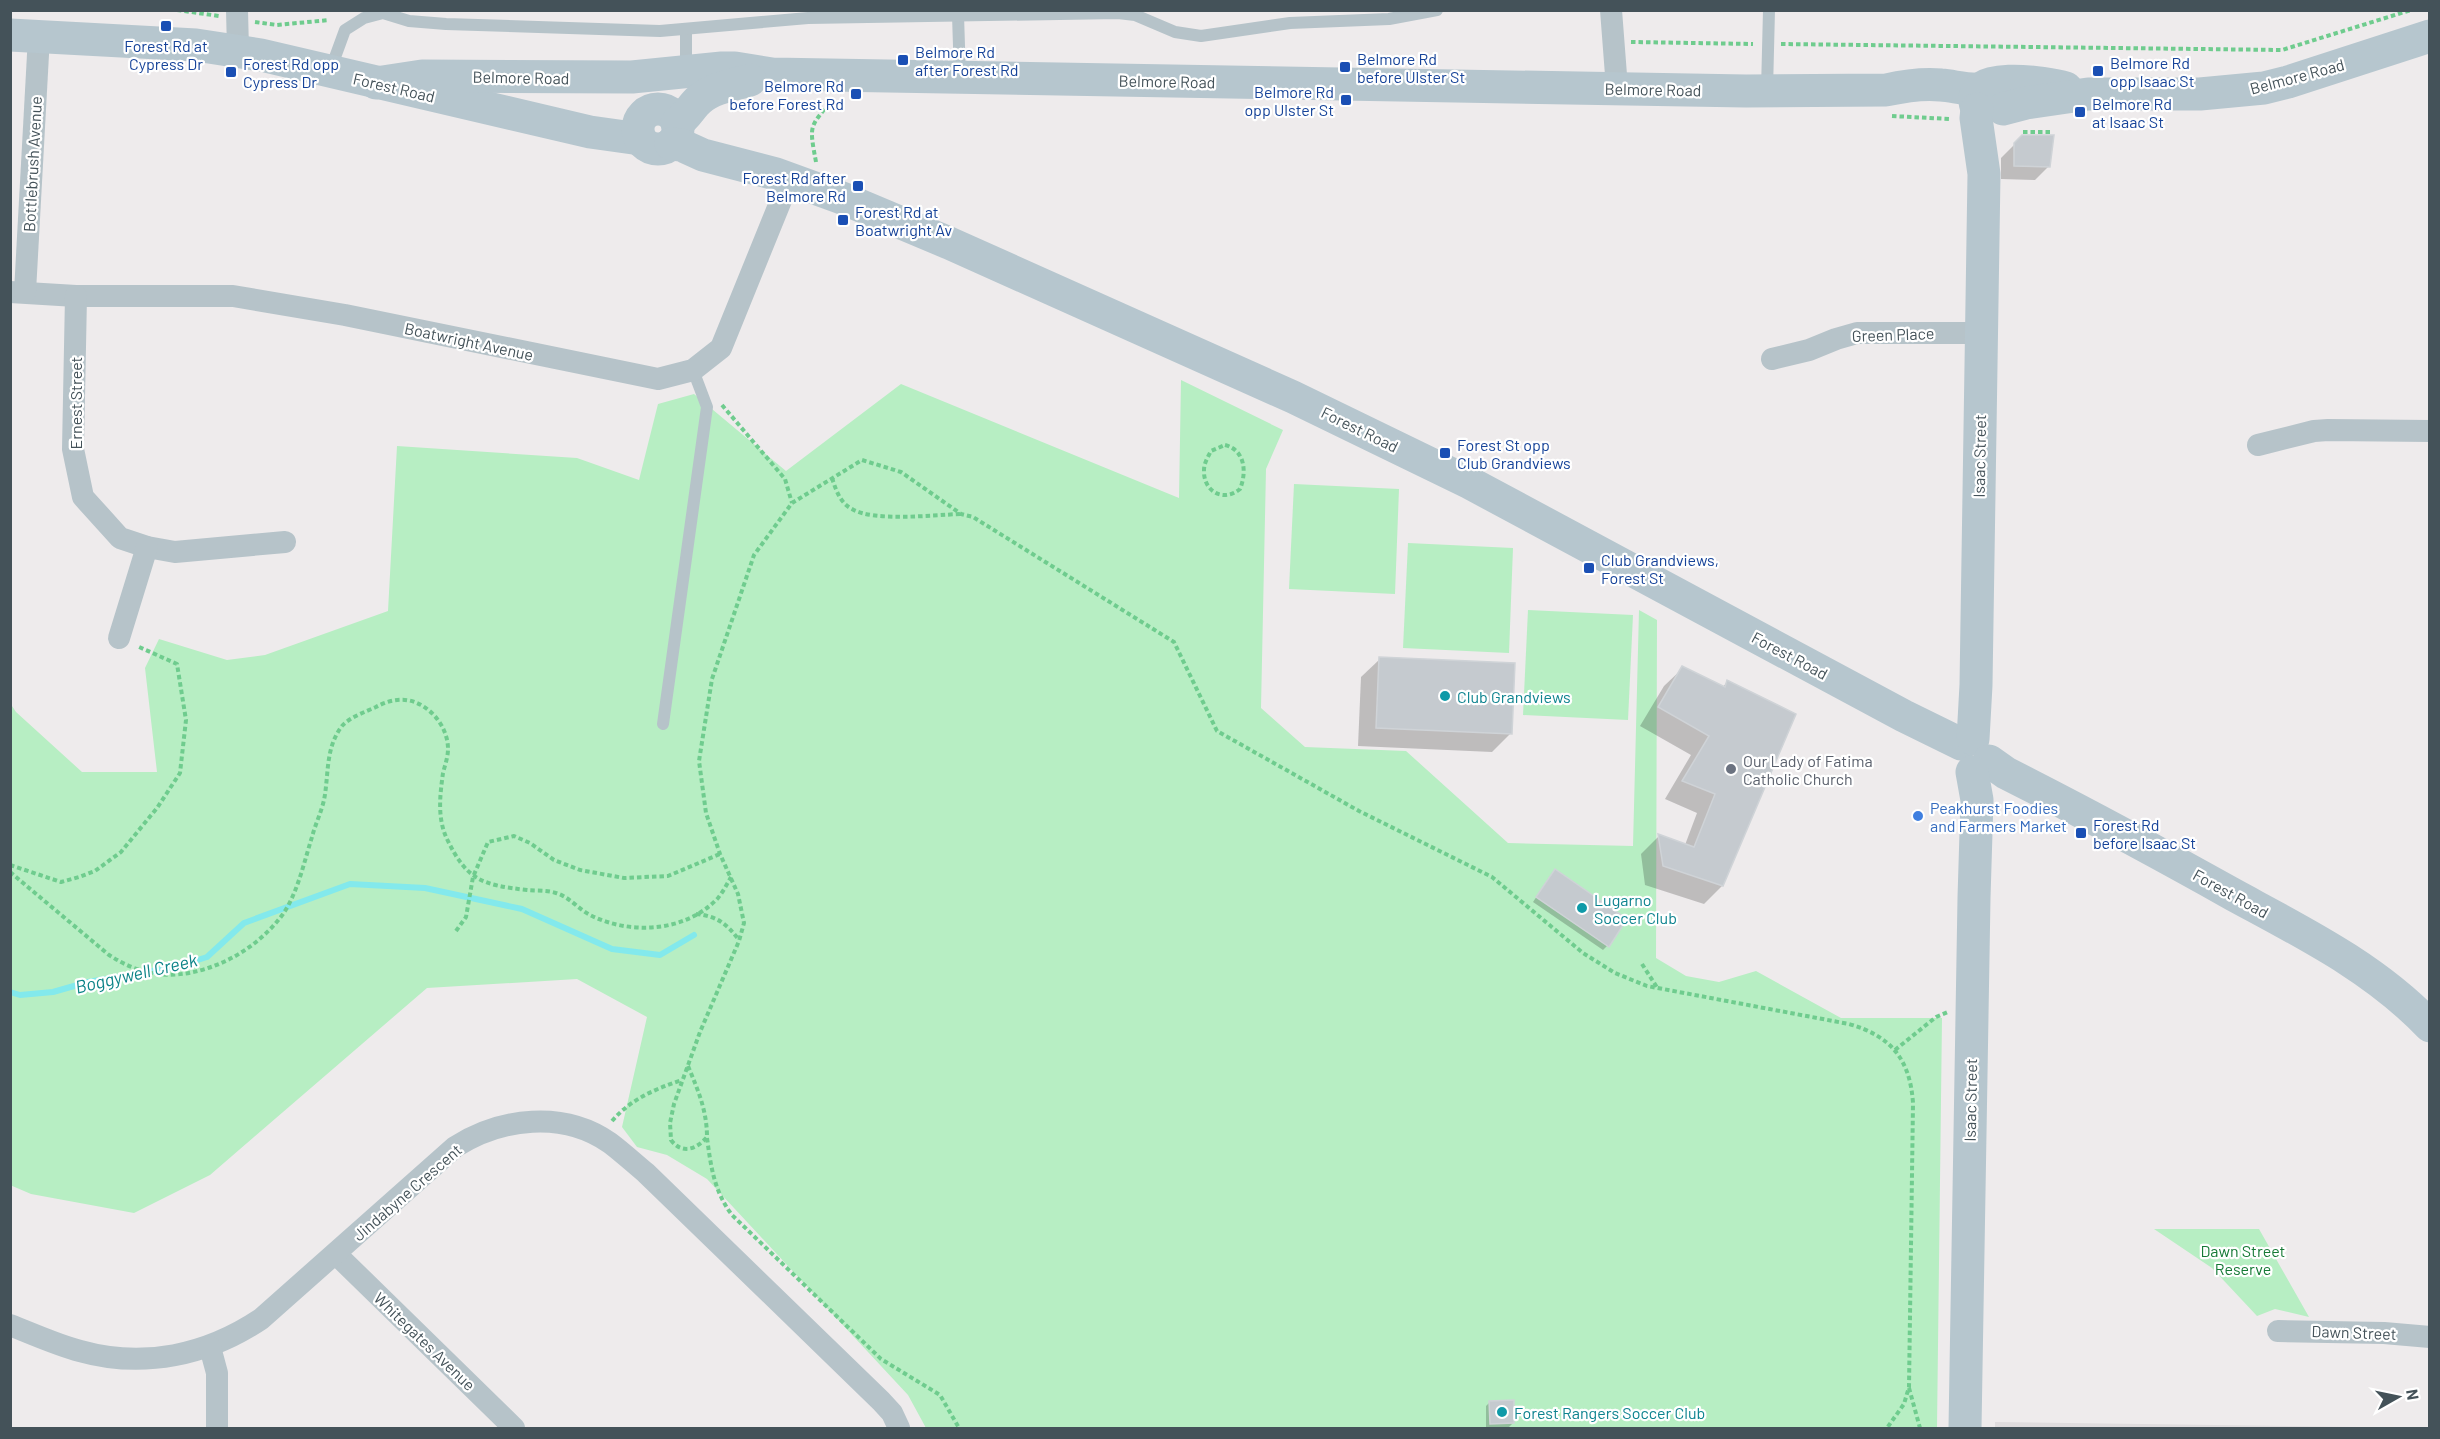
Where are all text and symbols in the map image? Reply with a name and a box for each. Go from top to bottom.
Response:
marker: Forest Rd at Cypress Dr [159,19,173,33]
place label: Forest Rd at Cypress Dr [124,36,208,73]
place label: Belmore Rd after Forest Rd [915,42,1018,79]
place label: Belmore Rd before Ulster St [1357,49,1465,86]
marker: Belmore Rd after Forest Rd [896,53,910,67]
place label: Belmore Rd opp Isaac St [2110,53,2194,90]
place label: Forest Rd opp Cypress Dr [243,54,339,91]
street label: Belmore Road [2248,54,2346,98]
marker: Belmore Rd before Ulster St [1338,60,1352,74]
marker: Belmore Rd opp Isaac St [2091,64,2105,78]
marker: Forest Rd opp Cypress Dr [224,65,238,79]
street label: Belmore Road [472,67,570,87]
street label: Forest Road [351,68,437,106]
street label: Belmore Road [1118,71,1216,91]
place label: Belmore Rd before Forest Rd [729,76,844,113]
street label: Belmore Road [1604,79,1702,99]
place label: Belmore Rd opp Ulster St [1244,82,1334,119]
marker: Belmore Rd before Forest Rd [849,87,863,101]
marker: Belmore Rd opp Ulster St [1339,93,1353,107]
place label: Belmore Rd at Isaac St [2092,94,2172,131]
street label: Bottlebrush Avenue [19,96,45,232]
marker: Belmore Rd at Isaac St [2073,105,2087,119]
place label: Forest Rd after Belmore Rd [743,168,846,205]
marker: Forest Rd after Belmore Rd [851,179,865,193]
place label: Forest Rd at Boatwright Av [855,202,953,239]
marker: Forest Rd at Boatwright Av [836,213,850,227]
street label: Boatwright Avenue [403,318,535,364]
street label: Green Place [1851,323,1935,345]
street label: Ernest Street [66,357,85,449]
street label: Forest Road [1318,402,1402,456]
street label: Isaac Street [1969,414,1989,498]
place label: Forest St opp Club Grandviews [1457,435,1571,472]
marker: Forest St opp Club Grandviews [1438,446,1452,460]
place label: Club Grandviews, Forest St [1601,550,1719,587]
marker: Club Grandviews, Forest St [1582,561,1596,575]
street label: Forest Road [1749,627,1831,683]
place label: Club Grandviews [1457,687,1571,706]
marker: Club Grandviews [1438,689,1452,703]
place label: Our Lady of Fatima Catholic Church [1743,751,1873,788]
marker: Our Lady of Fatima Catholic Church [1724,762,1738,776]
place label: Peakhurst Foodies and Farmers Market [1930,798,2067,835]
marker: Peakhurst Foodies and Farmers Market [1911,809,1925,823]
place label: Forest Rd before Isaac St [2093,815,2196,852]
marker: Forest Rd before Isaac St [2074,826,2088,840]
street label: Forest Road [2190,864,2272,922]
place label: Lugarno Soccer Club [1594,890,1677,927]
marker: Lugarno Soccer Club [1575,901,1589,915]
water label: Boggywell Creek [73,948,199,998]
street label: Isaac Street [1960,1058,1980,1142]
street label: Jindabyne Crescent [349,1140,465,1244]
park label: Dawn Street Reserve [2201,1241,2285,1278]
street label: Whitegates Avenue [370,1288,480,1394]
street label: Dawn Street [2311,1321,2397,1343]
north arrow [2368,1367,2428,1427]
text: N [2403,1388,2424,1401]
place label: Forest Rangers Soccer Club [1514,1403,1705,1422]
marker: Forest Rangers Soccer Club [1495,1405,1509,1419]

